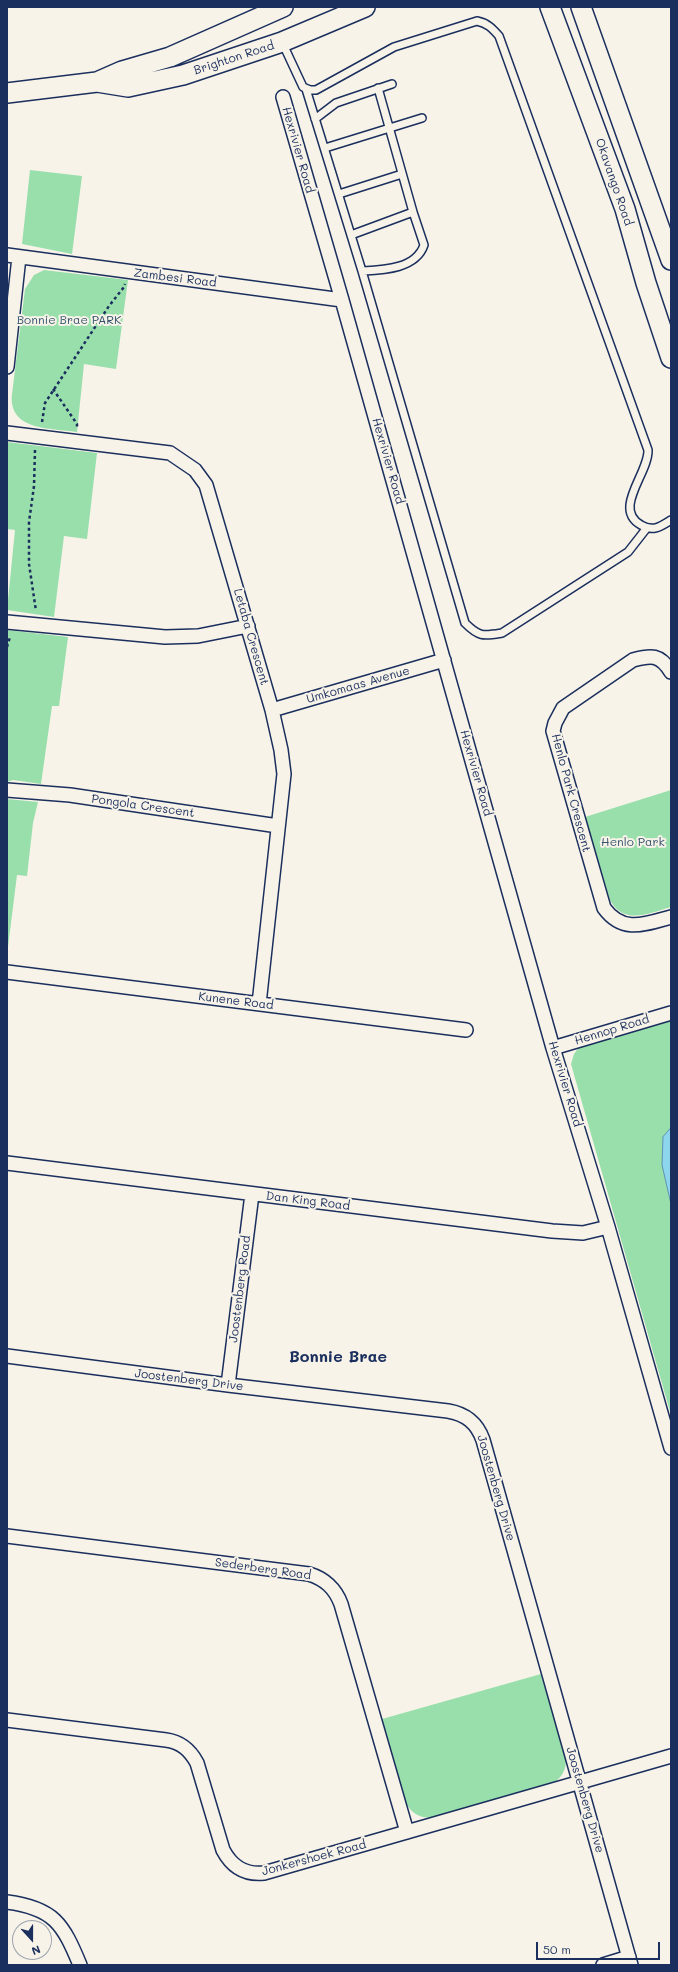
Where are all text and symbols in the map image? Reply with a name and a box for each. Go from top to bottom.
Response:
street label: Brighton Road [192,38,276,78]
street label: Hexrivier Road [279,105,317,195]
street label: Okavango Road [592,136,636,228]
street label: Zambesi Road [133,266,217,290]
park label: Bonnie Brae PARK [17,313,121,327]
street label: Hexrivier Road [369,416,407,506]
street label: Letaba Crescent [230,587,272,687]
street label: Umkomaas Avenue [305,663,411,707]
street label: Hexrivier Road [457,728,495,818]
street label: Henlo Park Crescent [548,732,594,854]
street label: Pongola Crescent [91,792,195,820]
park label: Henlo Park [601,835,665,849]
street label: Kunene Road [198,989,274,1013]
street label: Hennop Road [573,1012,651,1048]
street label: Hexrivier Road [545,1039,585,1129]
street label: Dan King Road [265,1189,351,1213]
street label: Joostenberg Road [226,1235,254,1343]
district label: Bonnie Brae [289,1347,387,1367]
street label: Joostenberg Drive [134,1366,244,1394]
street label: Joostenberg Drive [474,1433,518,1543]
street label: Sederberg Road [214,1555,312,1583]
street label: Joostenberg Drive [563,1745,607,1855]
street label: Jonkershoek Road [260,1837,368,1879]
north arrow [12,1920,52,1960]
scale bar [538,1934,662,1960]
text: 50 m [543,1941,571,1957]
text: N [30,1942,43,1959]

